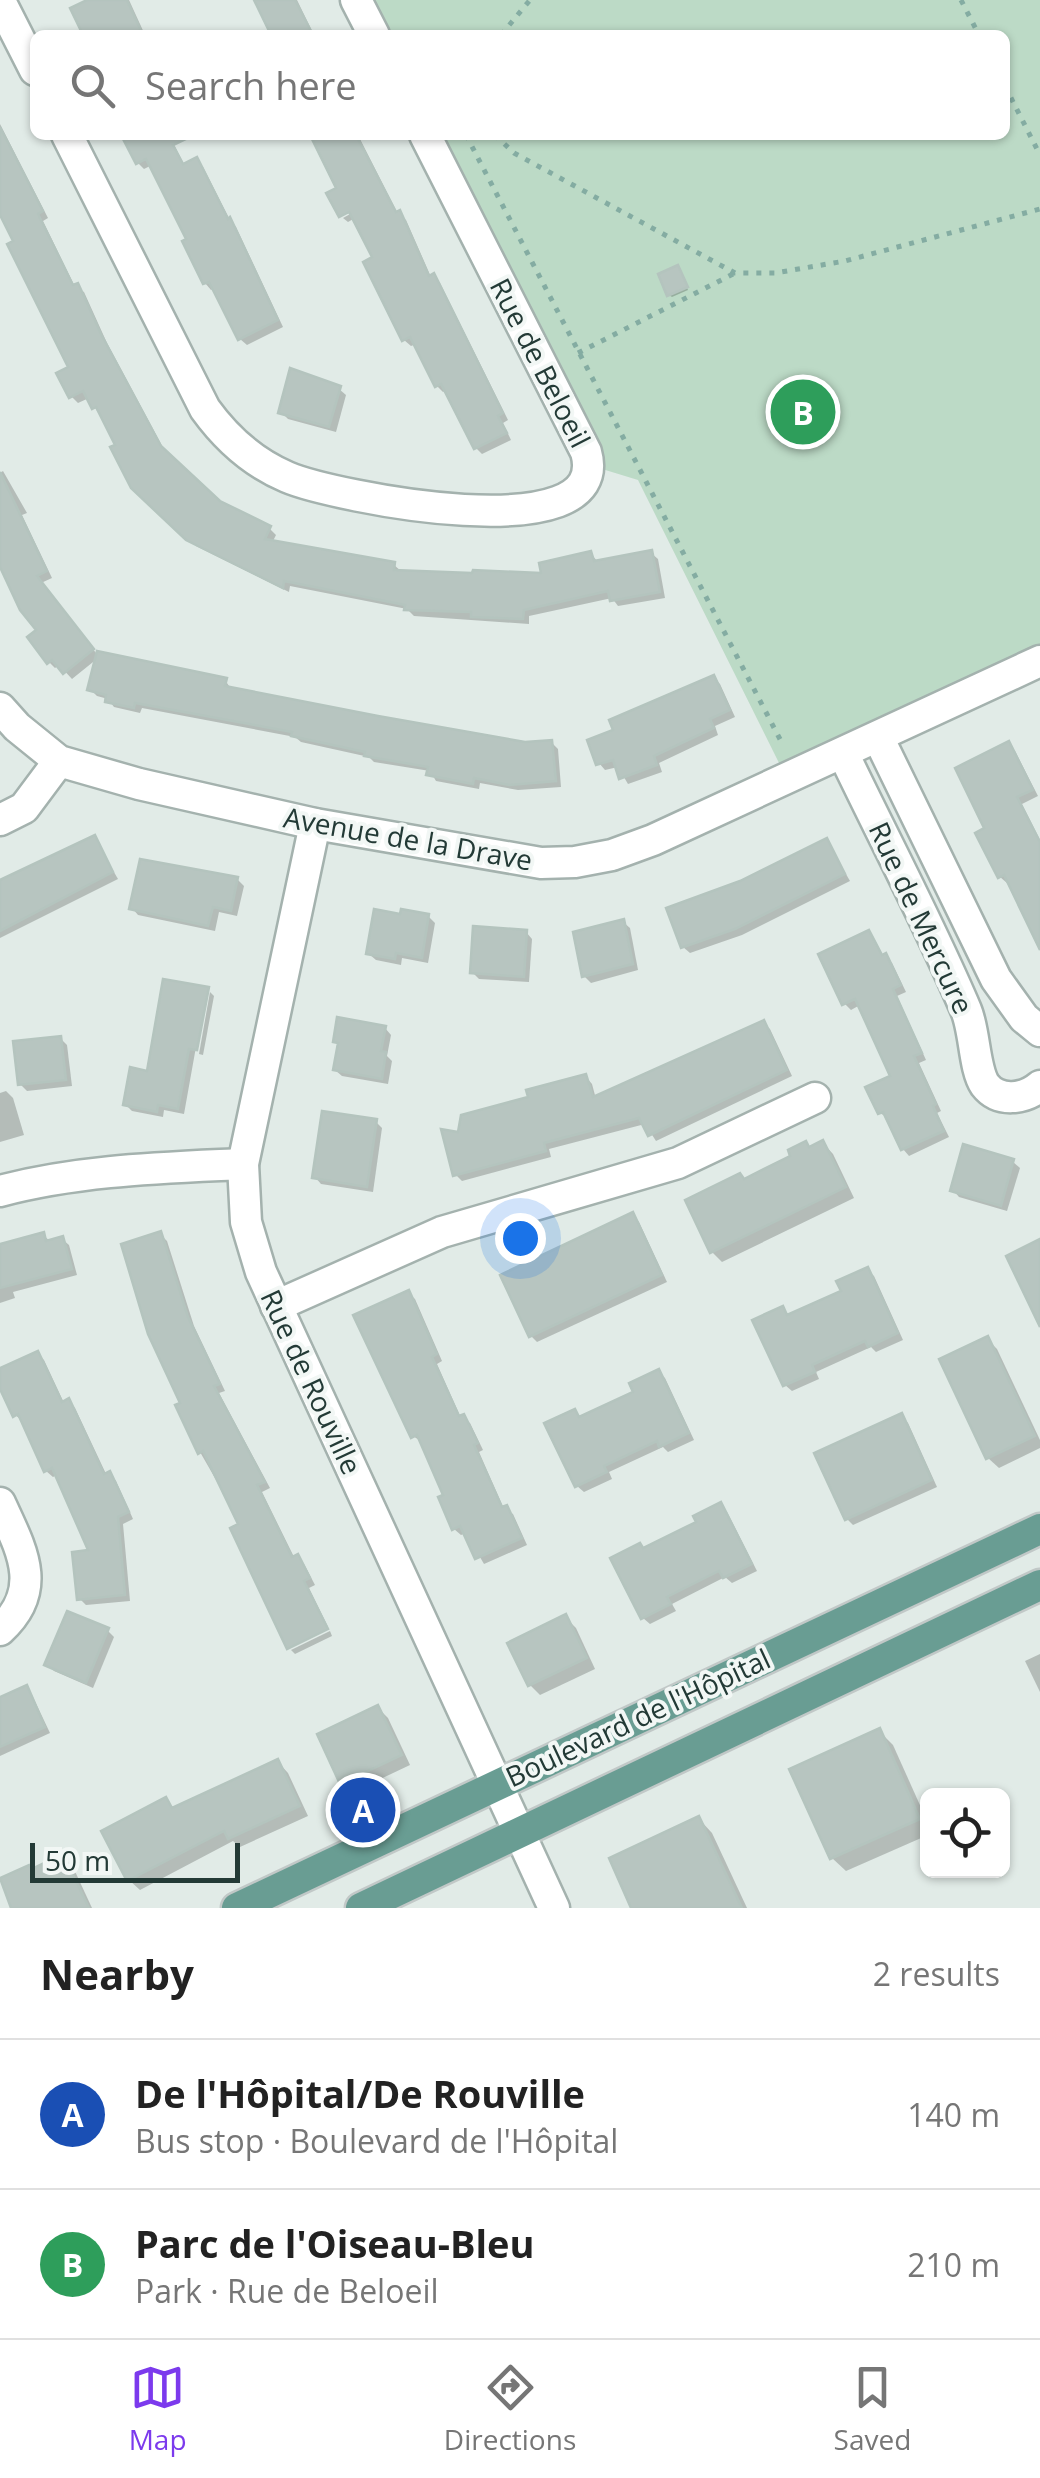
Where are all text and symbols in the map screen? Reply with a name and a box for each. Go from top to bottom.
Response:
search box [30,30,1010,140]
icon: search [65,58,120,113]
text: Search here [145,59,357,111]
street label: Rue de Beloeil [482,271,600,454]
pin: B [770,374,836,450]
street label: Avenue de la Drave [281,797,535,879]
street label: Rue de Mercure [861,815,983,1020]
your location [495,1213,546,1264]
street label: Rue de Rouville [252,1283,371,1480]
street label: Boulevard de l'Hôpital [499,1639,776,1795]
pin: A [330,1772,396,1848]
map controls [920,1788,1010,1878]
button: locate [920,1788,1010,1878]
scale bar [30,1838,240,1882]
text: 50 m [45,1841,110,1879]
text: Nearby [40,1945,194,2002]
text: 2 results [873,1952,1000,1995]
text: De l'Hôpital/De Rouville [135,2067,585,2119]
text: A [61,2093,84,2136]
text: 140 m [907,2093,1000,2136]
text: Bus stop · Boulevard de l'Hôpital [135,2119,618,2162]
text: Parc de l'Oiseau-Bleu [135,2217,534,2269]
text: B [62,2243,83,2286]
text: 210 m [907,2243,1000,2286]
text: Park · Rue de Beloeil [135,2269,439,2312]
tab: Map [129,2360,187,2458]
tab: Directions [444,2360,576,2458]
tab: Saved [834,2360,911,2458]

